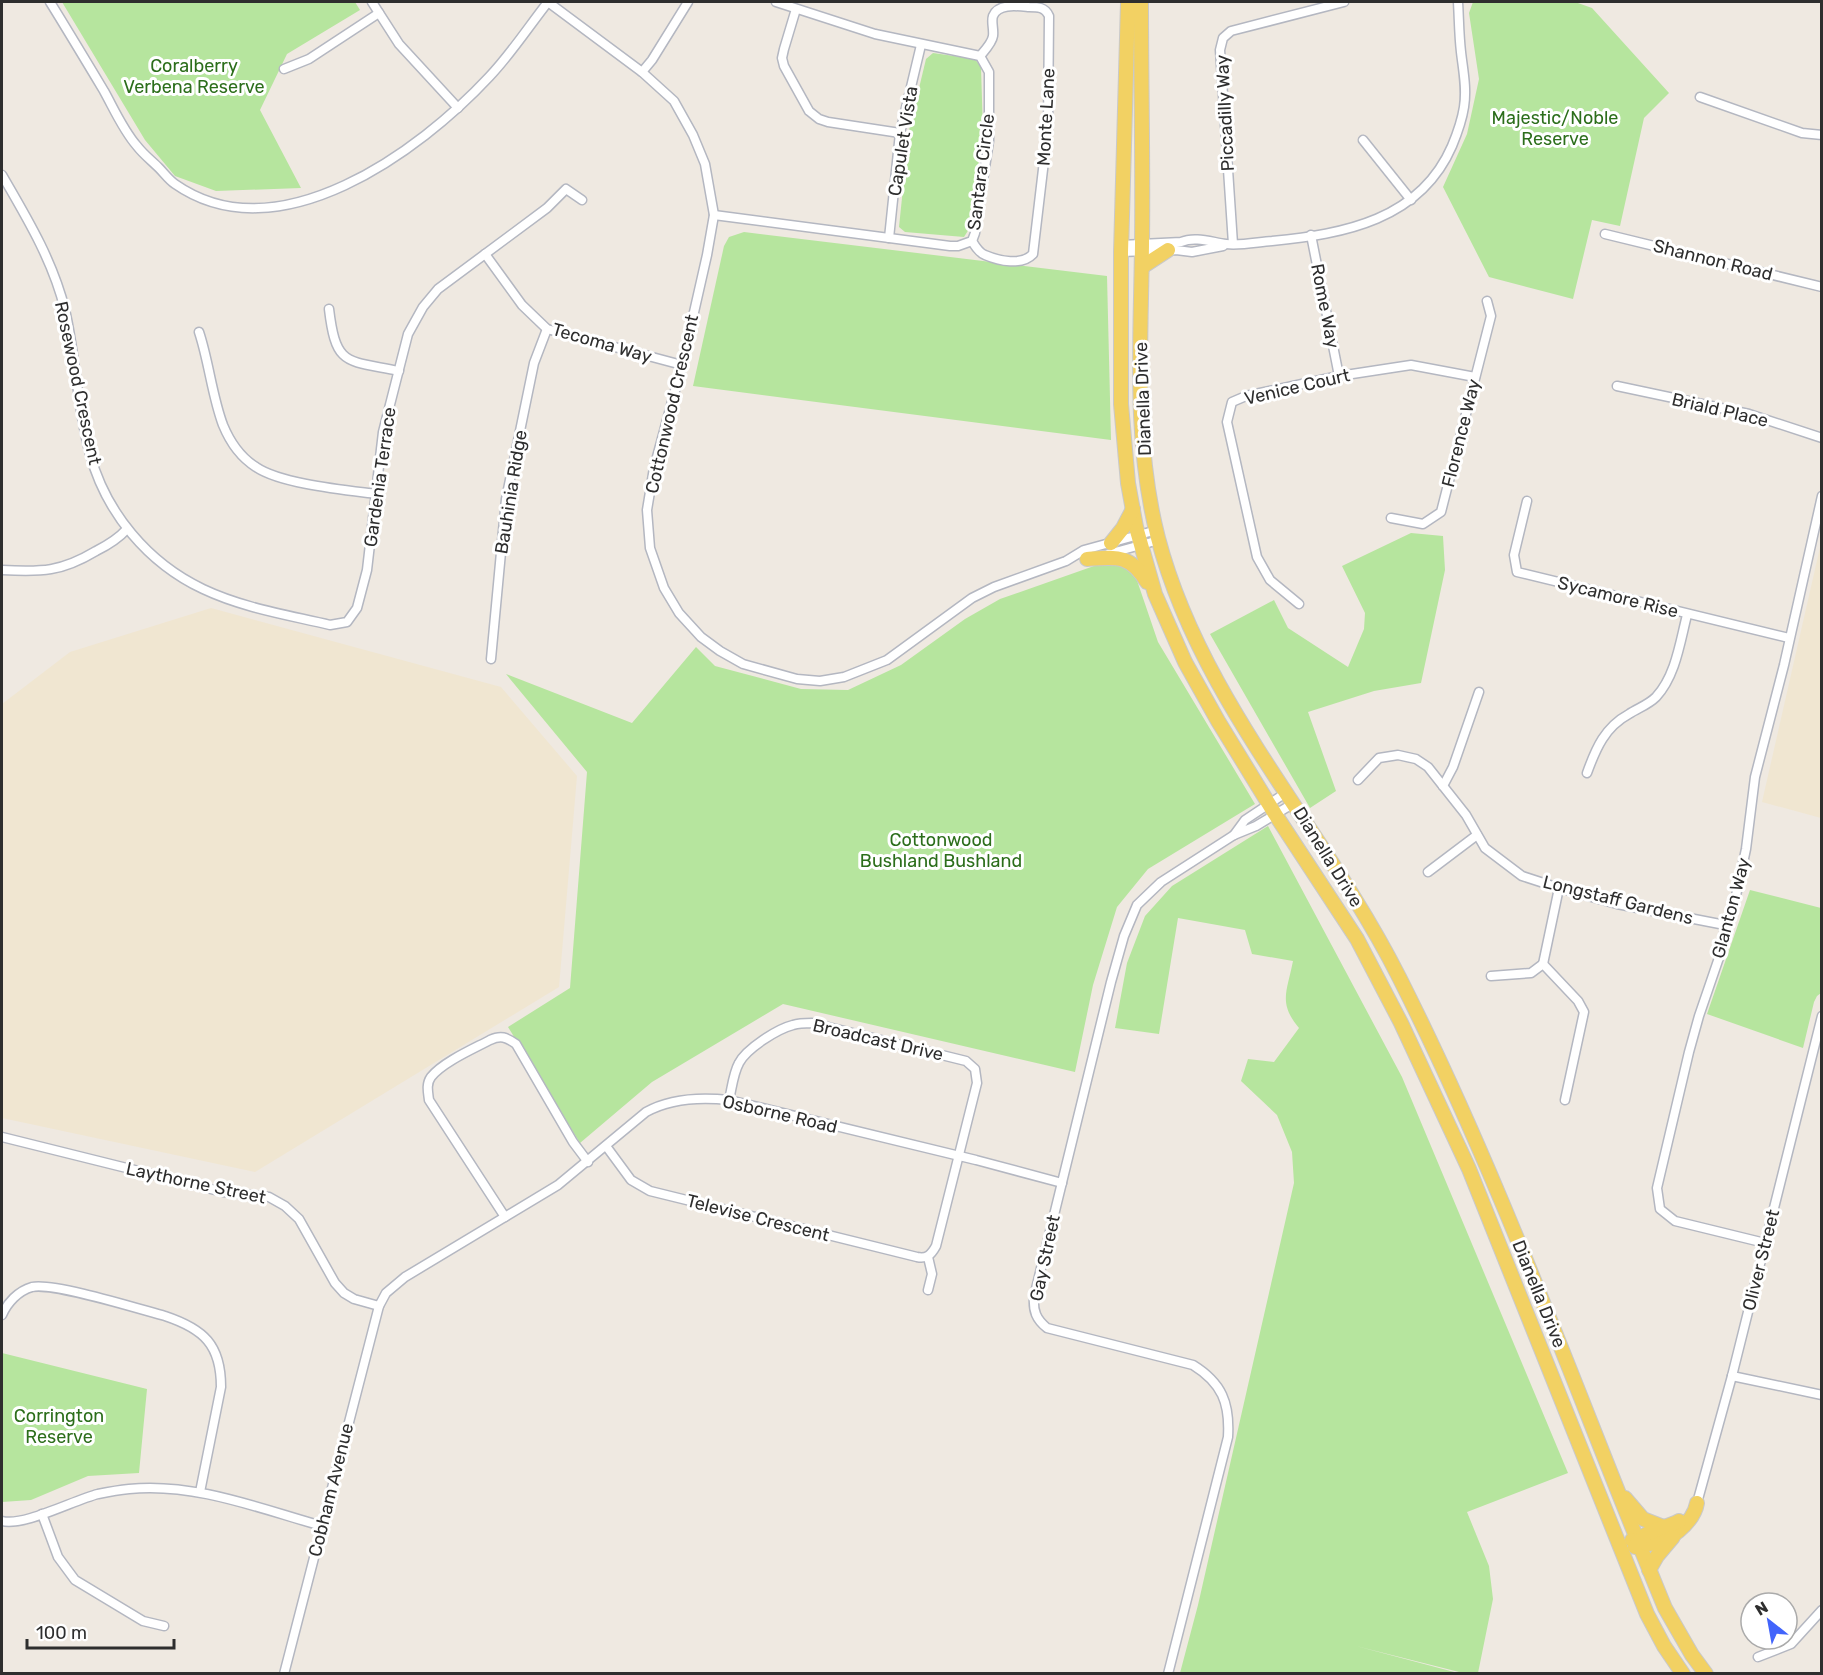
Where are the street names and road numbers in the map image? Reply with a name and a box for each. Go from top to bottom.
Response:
street label: Piccadilly Way [1211,54,1239,172]
street label: Monte Lane [1032,67,1060,167]
street label: Capulet Vista [883,84,923,198]
street label: Santara Circle [963,112,999,232]
street label: Shannon Road [1651,235,1775,285]
street label: Rome Way [1306,262,1344,350]
street label: Rosewood Crescent [50,299,106,467]
street label: Cottonwood Crescent [641,312,703,496]
street label: Tecoma Way [550,318,654,368]
street label: Dianella Drive [1130,342,1156,456]
street label: Venice Court [1242,364,1352,410]
street label: Florence Way [1437,377,1485,489]
street label: Briald Place [1670,388,1770,432]
street label: Gardenia Terrace [359,406,401,548]
street label: Bauhinia Ridge [490,428,532,556]
street label: Sycamore Rise [1555,571,1681,623]
street label: Dianella Drive [1288,803,1368,911]
street label: Glanton Way [1707,855,1755,961]
street label: Longstaff Gardens [1541,871,1695,929]
street label: Broadcast Drive [811,1014,945,1066]
street label: Osborne Road [720,1090,840,1138]
street label: Laythorne Street [124,1157,268,1209]
street label: Televise Crescent [684,1190,832,1246]
street label: Oliver Street [1738,1207,1784,1313]
street label: Gay Street [1025,1213,1065,1303]
street label: Dianella Drive [1507,1237,1571,1351]
street label: Cobham Avenue [304,1421,358,1559]

